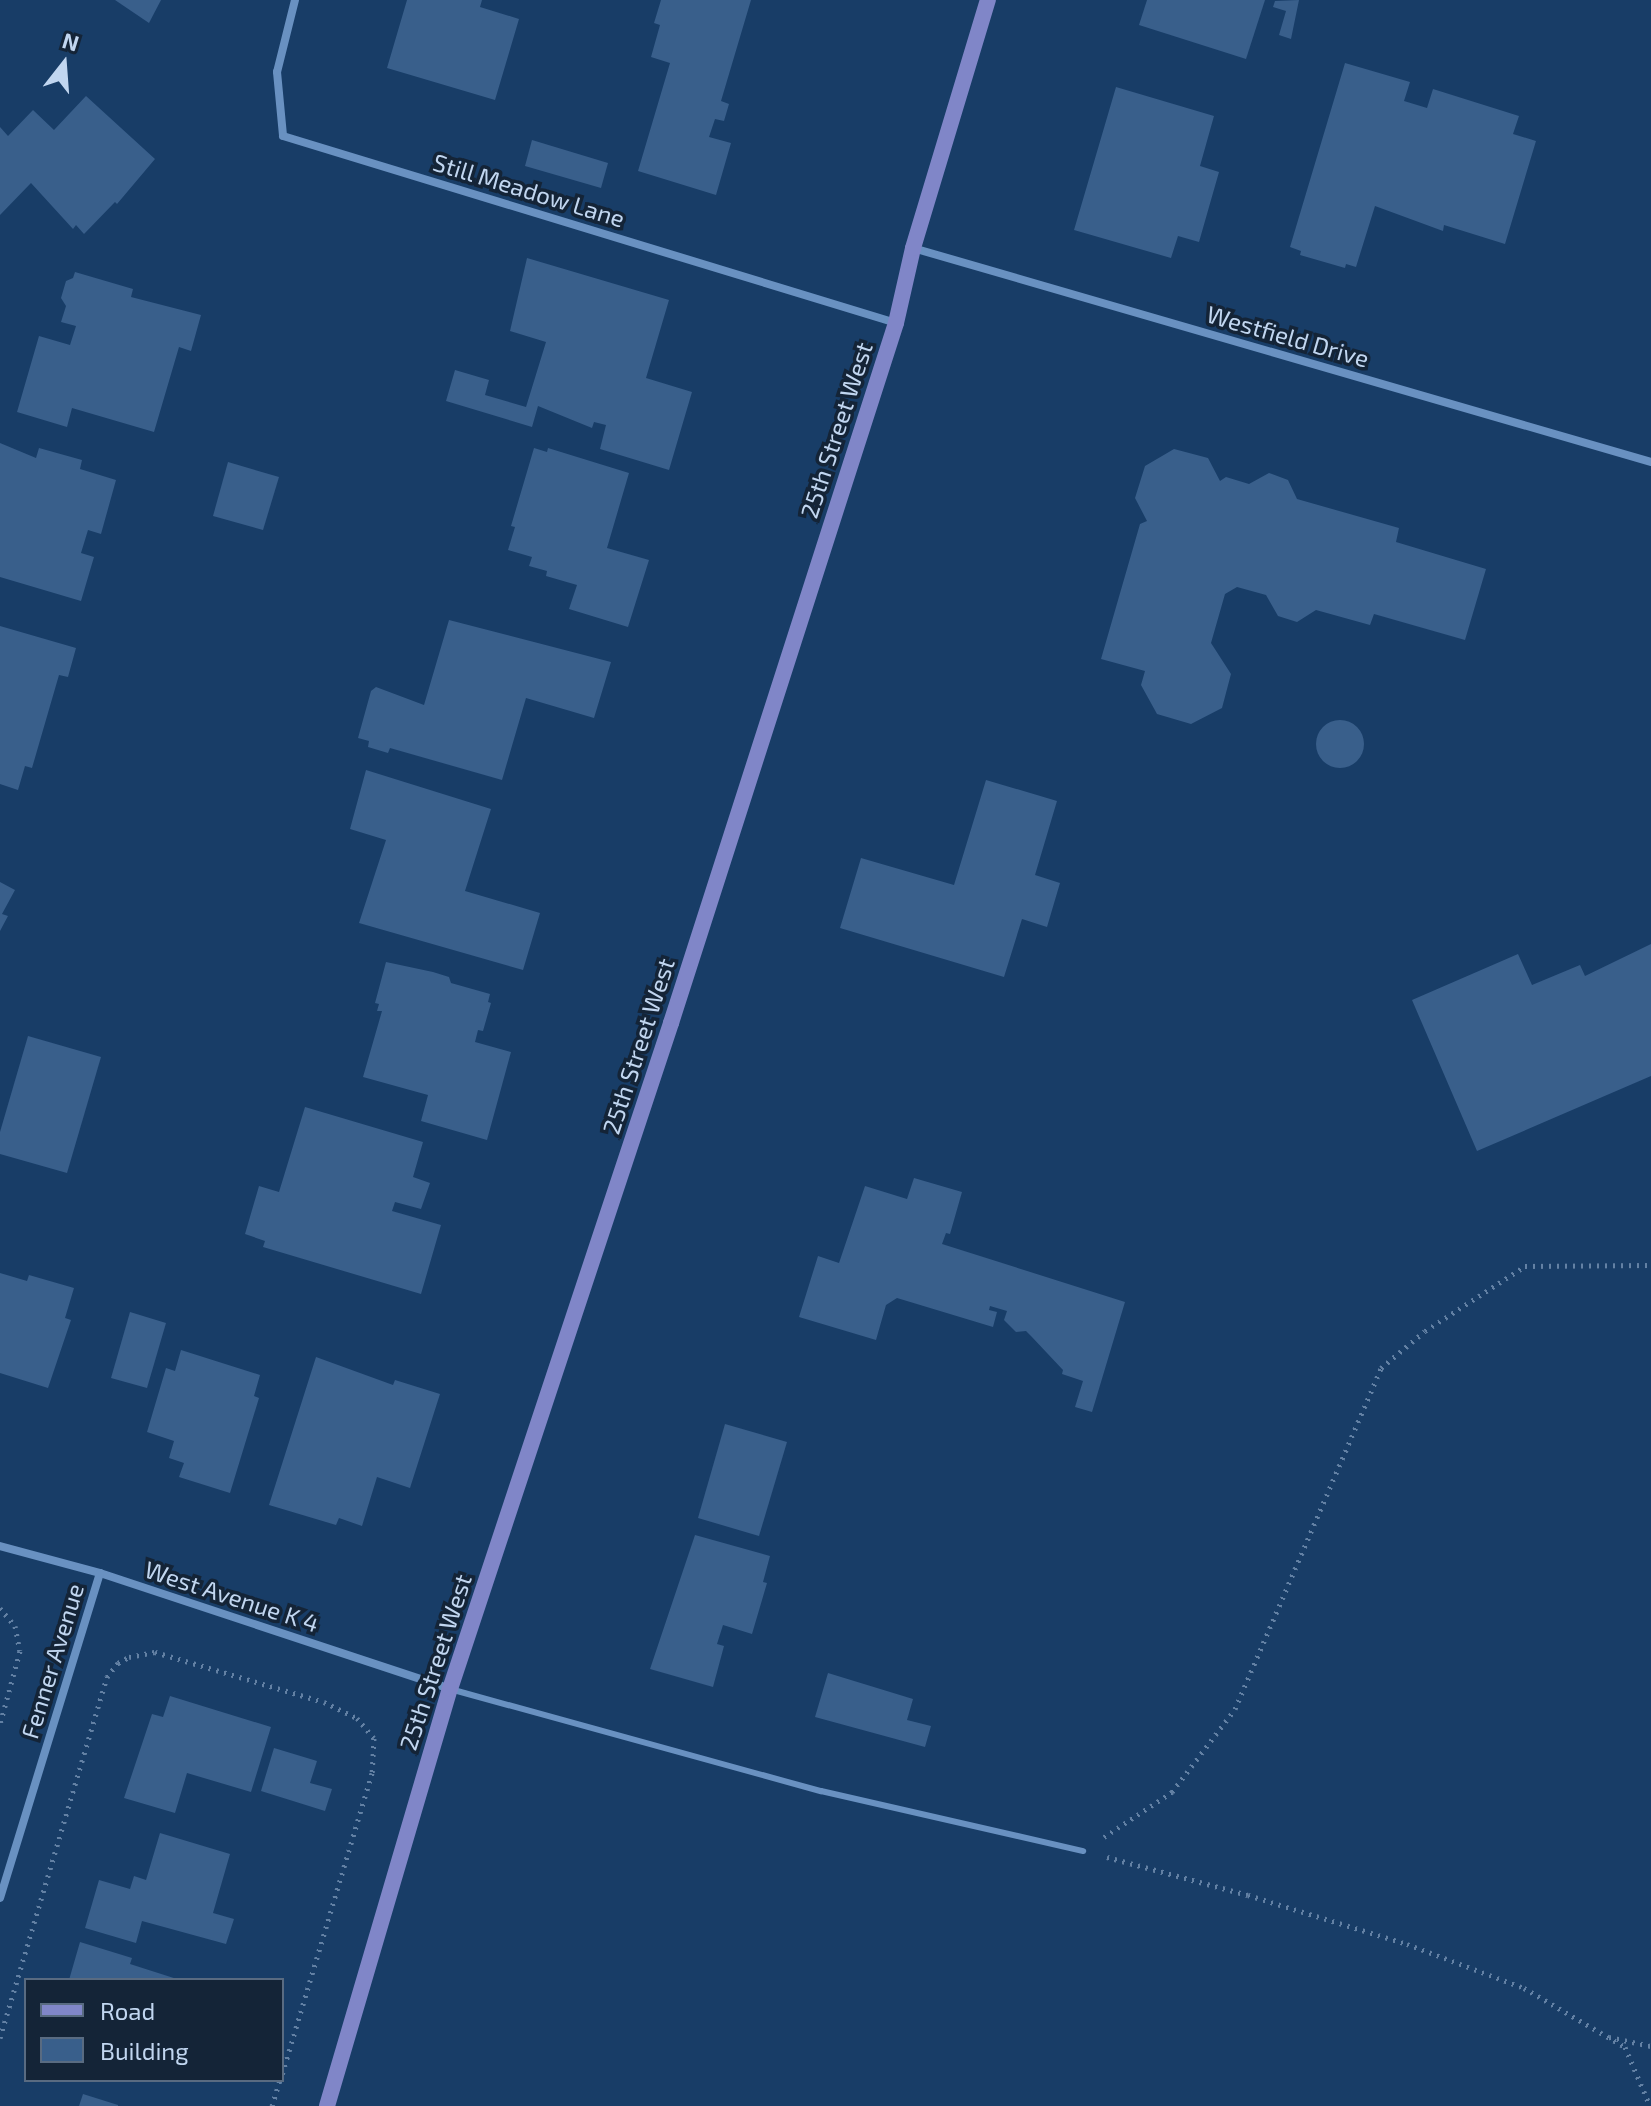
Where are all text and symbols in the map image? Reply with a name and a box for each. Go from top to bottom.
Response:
north arrow [24,24,104,104]
text: N [60,26,82,56]
street label: Still Meadow Lane [429,147,629,233]
street label: Westfield Drive [1204,299,1372,373]
street label: 25th Street West [794,338,878,522]
street label: 25th Street West [596,954,680,1138]
street label: West Avenue K 4 [141,1554,323,1638]
street label: 25th Street West [393,1570,477,1754]
street label: Fenner Avenue [15,1580,89,1742]
legend [24,1978,284,2082]
text: Road [100,1996,155,2025]
text: Building [100,2036,189,2065]

